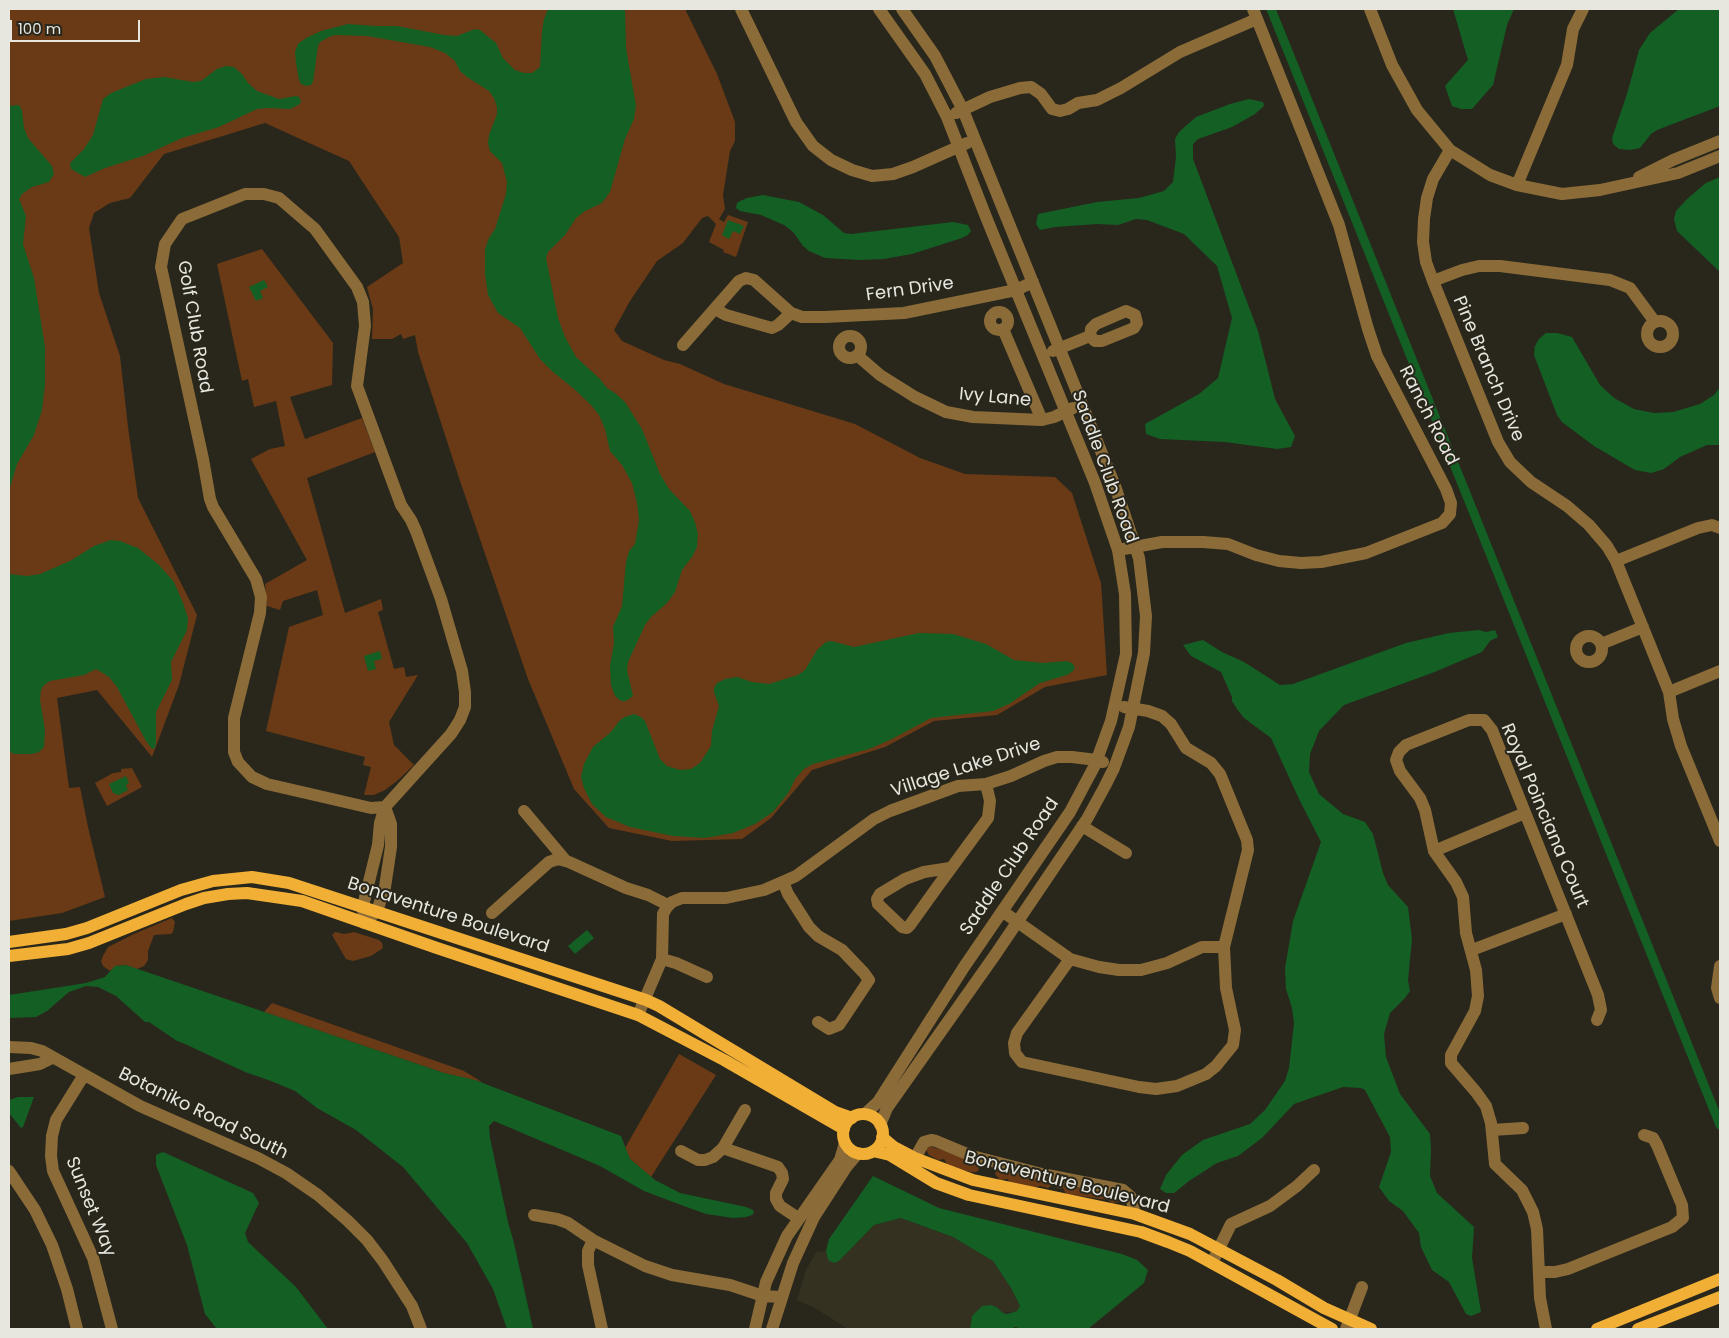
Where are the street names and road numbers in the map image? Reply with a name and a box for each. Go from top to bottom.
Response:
street label: Golf Club Road [172,259,216,395]
street label: Fern Drive [865,273,955,307]
street label: Pine Branch Drive [1448,293,1528,445]
street label: Ranch Road [1394,363,1462,469]
street label: Ivy Lane [958,384,1032,412]
street label: Saddle Club Road [1066,388,1142,546]
street label: Royal Poinciana Court [1495,721,1593,911]
street label: Village Lake Drive [888,734,1044,802]
street label: Saddle Club Road [956,794,1064,940]
street label: Bonaventure Boulevard [345,873,551,959]
street label: Botaniko Road South [115,1064,291,1164]
street label: Bonaventure Boulevard [962,1147,1172,1219]
street label: Sunset Way [60,1154,120,1260]

